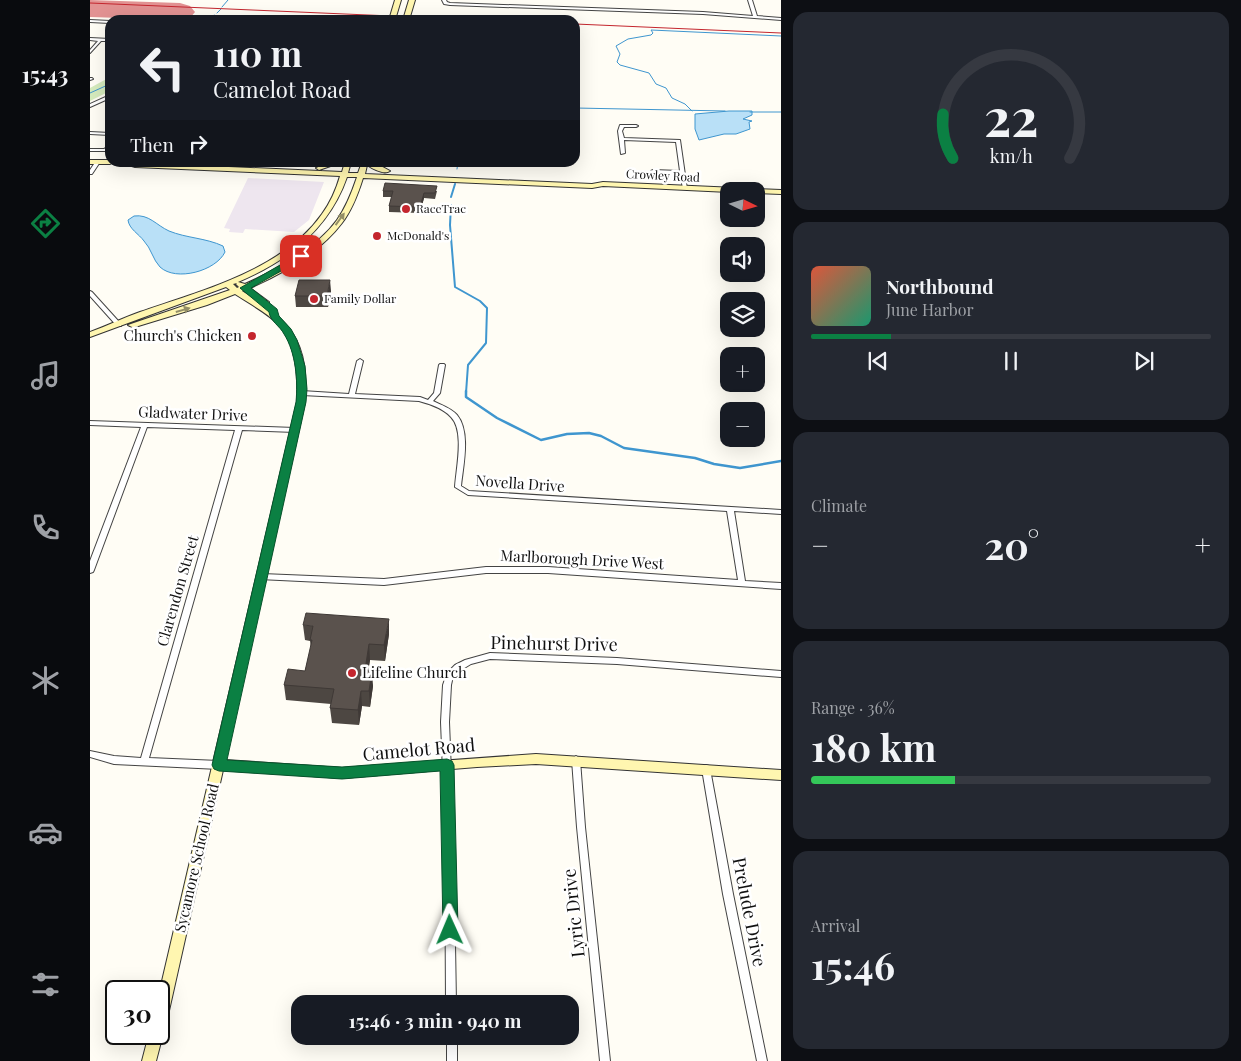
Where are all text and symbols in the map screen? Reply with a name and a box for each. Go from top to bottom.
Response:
text: 110 m [213,29,302,76]
icon: left [130,35,195,100]
text: 15:43 [22,59,68,89]
text: Camelot Road [213,74,351,104]
text: 22 [984,81,1038,150]
icon: right [184,130,212,158]
text: Then [130,131,174,157]
text: km/h [990,144,1033,167]
street label: Crowley Road [626,165,700,185]
north arrow [720,182,765,228]
map controls [720,182,765,447]
place label: RaceTrac [416,200,466,216]
marker: RaceTrac [400,203,412,215]
icon: directions [28,206,63,241]
one-way arrow [335,212,345,226]
place label: McDonald's [387,227,449,243]
marker: McDonald's [371,230,383,242]
pin [280,235,322,277]
button: sound [720,237,765,282]
icon: arrive [287,242,315,270]
text: Northbound [886,273,994,299]
place label: Family Dollar [324,290,397,306]
button: layers [720,292,765,337]
marker: Family Dollar [308,293,320,305]
text: June Harbor [886,299,974,320]
one-way arrow [176,306,191,314]
place label: Church's Chicken [123,325,242,345]
marker: Church's Chicken [246,330,258,342]
button: + [720,347,765,392]
icon: previous [864,347,892,375]
icon: pause [997,347,1025,375]
icon: next [1130,347,1158,375]
icon: music [28,358,63,393]
street label: Gladwater Drive [138,401,248,425]
button: − [720,402,765,447]
street label: Novella Drive [475,470,565,496]
text: Climate [811,495,867,516]
icon: phone [28,510,63,545]
text: 20° [984,519,1039,570]
text: − [811,526,829,563]
text: + [1195,526,1211,563]
street label: Clarendon Street [152,532,203,649]
street label: Marlborough Drive West [500,545,665,573]
street label: Pinehurst Drive [490,630,618,656]
place label: Lifeline Church [362,662,467,682]
icon: climate [28,663,63,698]
marker: Lifeline Church [346,667,358,679]
text: Range · 36% [811,697,895,718]
text: 180 km [811,721,936,772]
street label: Camelot Road [362,732,477,766]
street label: Sycamore School Road [169,781,223,934]
icon: car [28,815,63,850]
street label: Prelude Drive [728,855,772,969]
street label: Lyric Drive [556,868,590,959]
position arrow [423,903,475,955]
text: Arrival [811,915,860,936]
text: 15:46 [811,939,895,990]
icon: filters [28,967,63,1002]
speed limit sign: 30 [105,980,170,1045]
text: 15:46 · 3 min · 940 m [349,1007,521,1033]

